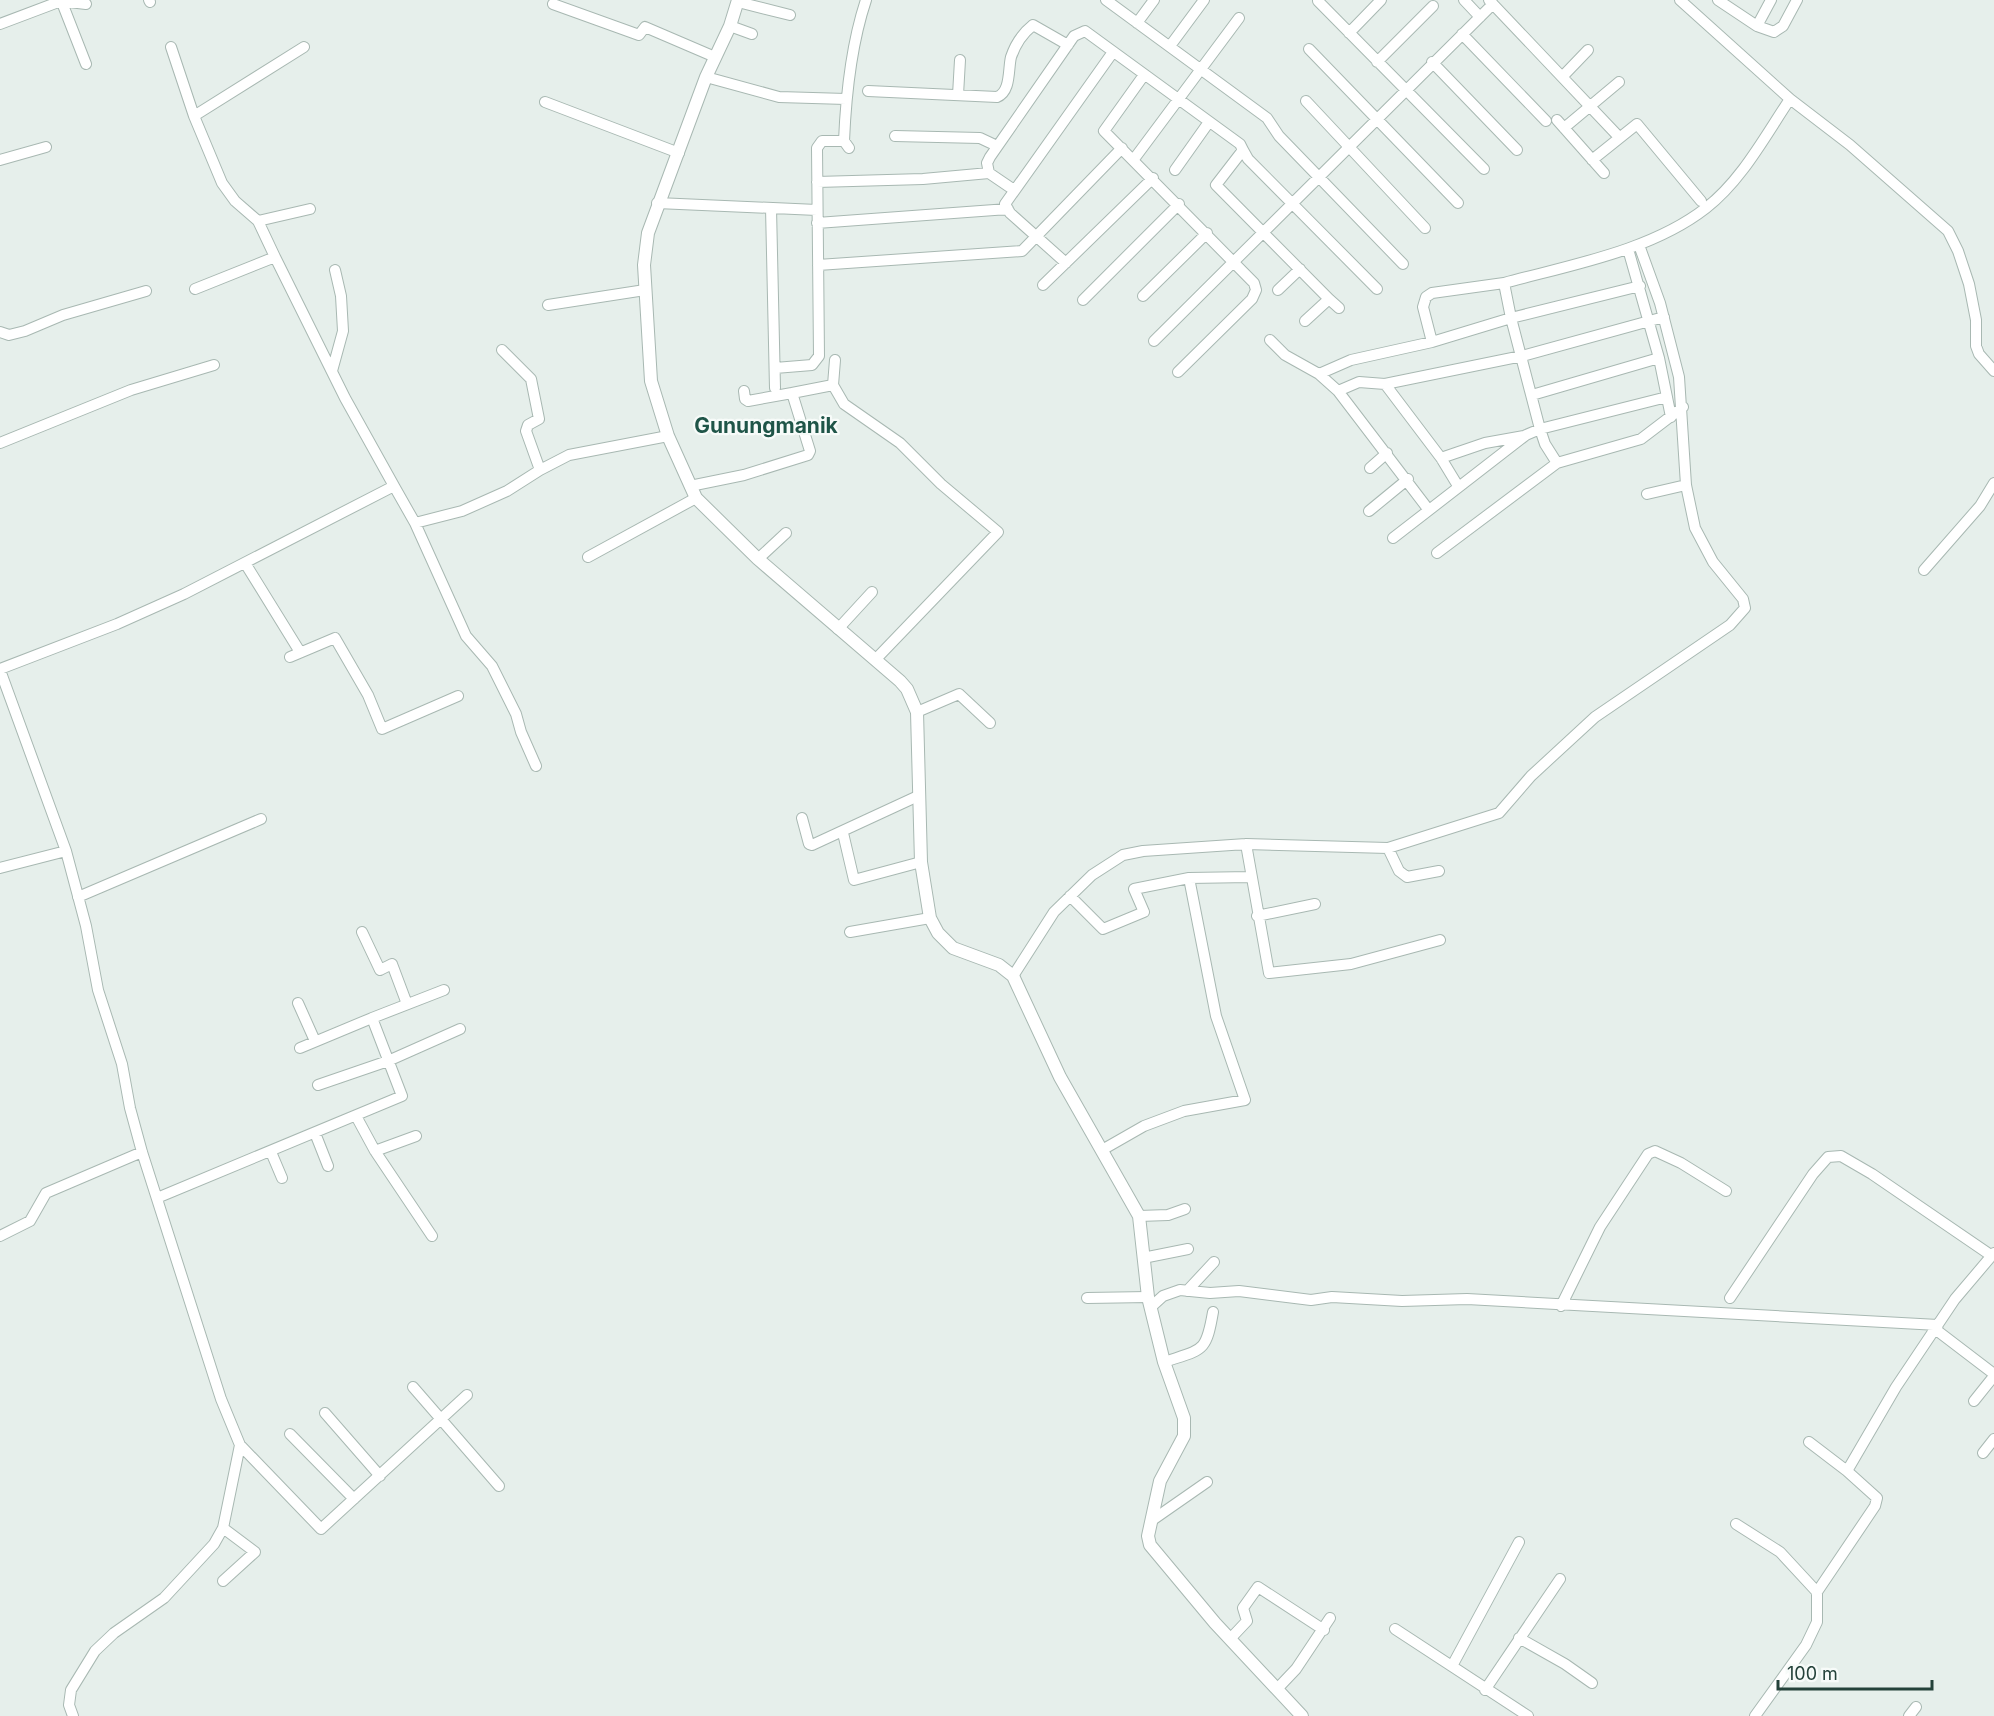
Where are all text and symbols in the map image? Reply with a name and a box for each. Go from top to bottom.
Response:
district label: Gunungmanik [694,413,839,438]
scale bar [1778,1653,1932,1691]
text: 100 m [1787,1663,1838,1684]

